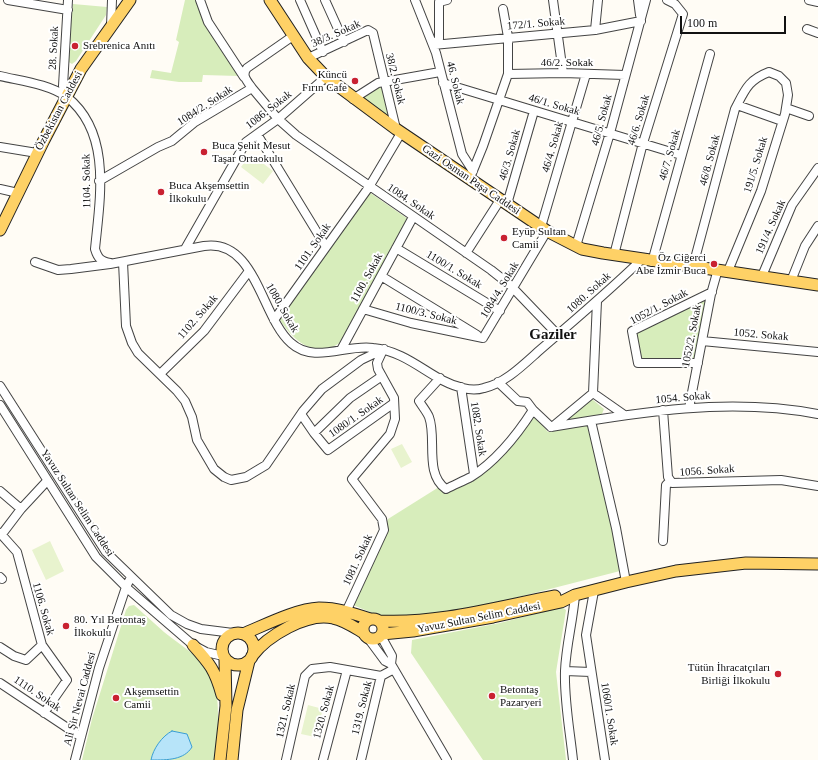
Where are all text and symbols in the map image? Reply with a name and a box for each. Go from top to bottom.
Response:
scale bar [682,8,788,34]
street label: 172/1. Sokak [507,15,565,33]
text: 100 m [687,16,717,30]
street label: 38/3. Sokak [309,17,363,51]
street label: 28. Sokak [46,26,62,70]
place label: Srebrenica Anıtı [83,39,155,53]
marker: Srebrenica Anıtı [70,41,80,51]
street label: 38/2. Sokak [382,52,408,106]
street label: 46/2. Sokak [541,56,593,70]
street label: 46. Sokak [443,60,467,106]
place label: Küncü Fırın Cafe [302,68,347,94]
street label: Özbekistan Caddesi [33,69,85,153]
marker: Küncü Fırın Cafe [350,76,360,86]
street label: 1084/2. Sokak [175,83,235,129]
street label: 1086. Sokak [243,88,295,132]
street label: 46/1. Sokak [527,91,581,119]
street label: 46/5. Sokak [589,93,615,147]
street label: 46/6. Sokak [625,93,653,147]
street label: 46/4. Sokak [539,120,567,174]
street label: 46/3. Sokak [496,128,524,182]
street label: 46/7. Sokak [656,128,684,182]
street label: 46/8. Sokak [697,133,723,187]
street label: 191/5. Sokak [741,135,771,195]
place label: Buca Şehit Mesut Taşar Ortaokulu [212,139,290,165]
street label: Gazi Osman Paşa Caddesi [419,142,523,218]
marker: Buca Şehit Mesut Taşar Ortaokulu [199,147,209,157]
street label: 1104. Sokak [80,154,94,208]
place label: Buca Akşemsettin İlkokulu [169,179,249,205]
street label: 1084. Sokak [385,181,437,223]
marker: Buca Akşemsettin İlkokulu [156,187,166,197]
street label: 191/4. Sokak [753,198,789,256]
street label: 1101. Sokak [292,221,334,273]
place label: Eyüp Sultan Camii [512,225,566,251]
marker: Eyüp Sultan Camii [499,233,509,243]
street label: 1100/1. Sokak [424,248,484,292]
street label: 1100. Sokak [348,251,386,305]
place label: Öz Ciğerci Abe İzmir Buca [636,251,706,277]
street label: 1084/4. Sokak [478,259,522,321]
marker: Öz Ciğerci Abe İzmir Buca [709,259,719,269]
street label: 1080. Sokak [564,270,614,316]
street label: 1080. Sokak [263,281,301,335]
street label: 1052/1. Sokak [628,286,690,328]
street label: 1102. Sokak [175,292,221,342]
street label: 1100/3. Sokak [394,300,458,328]
street label: 1052/2. Sokak [679,304,705,368]
district label: Gaziler [529,326,577,344]
street label: 1052. Sokak [733,326,789,344]
street label: 1054. Sokak [655,389,711,407]
street label: 1080/1. Sokak [326,393,386,441]
street label: 1082. Sokak [467,401,489,457]
street label: Yavuz Sultan Selim Caddesi [37,447,117,559]
street label: 1056. Sokak [679,462,735,480]
street label: 1081. Sokak [340,532,376,588]
street label: 1106. Sokak [29,581,57,637]
street label: Yavuz Sultan Selim Caddesi [416,600,542,636]
place label: 80. Yıl Betontaş İlkokulu [74,613,146,639]
marker: 80. Yıl Betontaş İlkokulu [61,621,71,631]
street label: Ali Şir Nevai Caddesi [61,651,99,747]
place label: Tütün İhracatçıları Birliği İlkokulu [688,661,770,687]
marker: Tütün İhracatçıları Birliği İlkokulu [773,669,783,679]
street label: 1110. Sokak [11,673,63,715]
street label: 1319. Sokak [349,680,375,736]
street label: 1060/1. Sokak [598,682,620,746]
street label: 1321. Sokak [273,683,299,739]
place label: Betontaş Pazaryeri [500,683,542,709]
street label: 1320. Sokak [311,684,337,740]
place label: Akşemsettin Camii [124,685,179,711]
marker: Betontaş Pazaryeri [487,691,497,701]
marker: Akşemsettin Camii [111,693,121,703]

